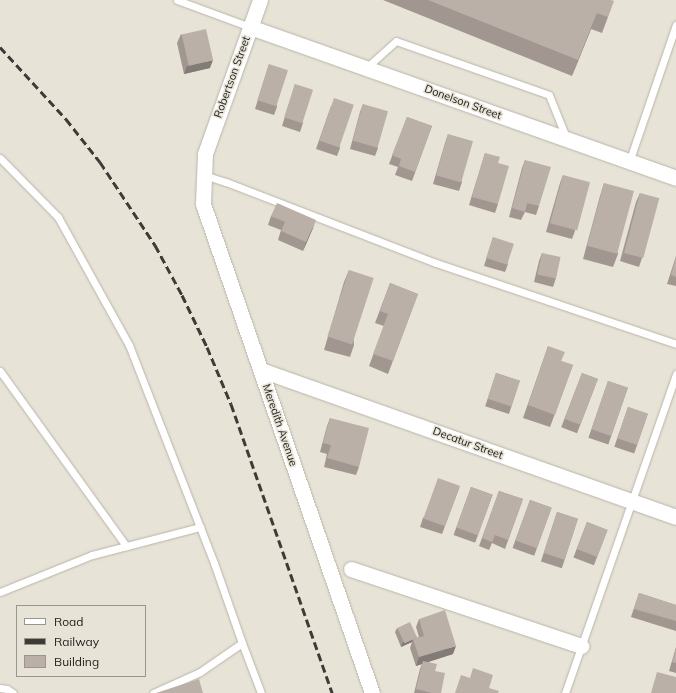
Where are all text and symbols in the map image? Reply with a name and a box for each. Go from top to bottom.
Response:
street label: Robertson Street [211,34,253,120]
street label: Donelson Street [423,82,503,122]
street label: Meredith Avenue [260,382,300,468]
street label: Decatur Street [431,424,505,462]
legend [16,605,146,677]
text: Road [54,614,83,629]
text: Railway [54,634,99,649]
text: Building [54,654,99,669]

